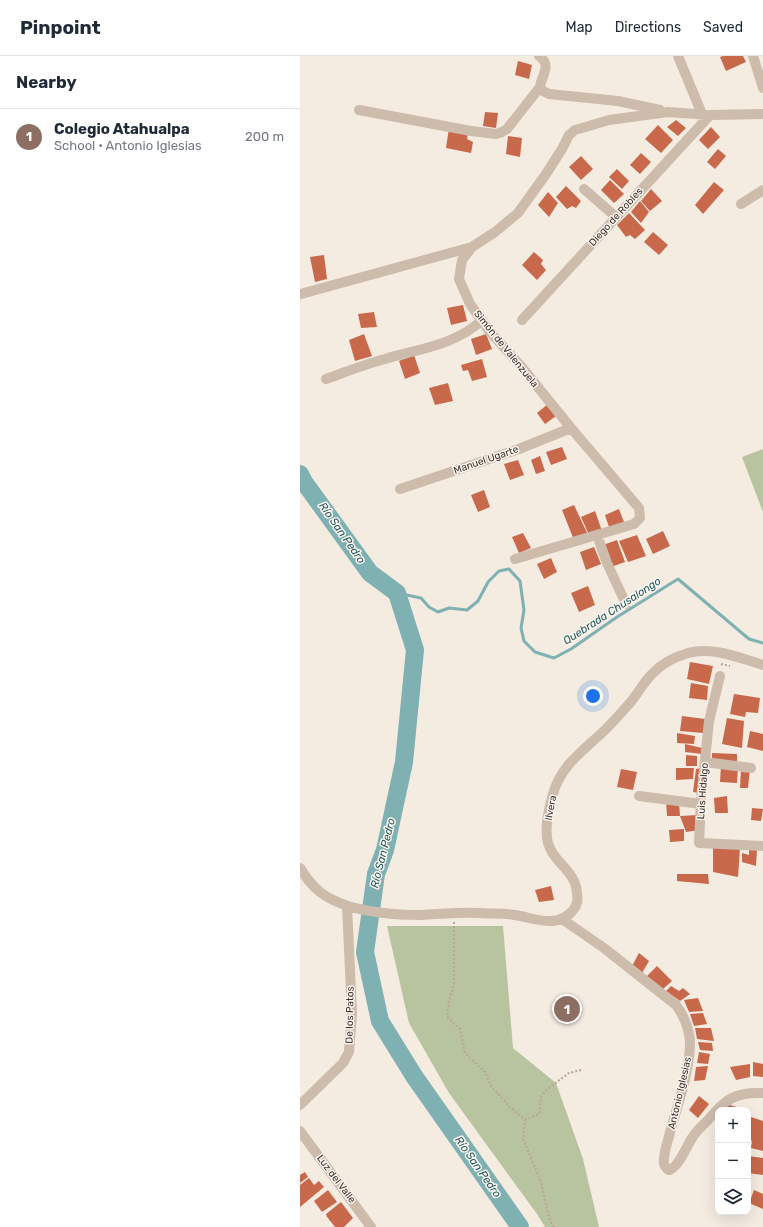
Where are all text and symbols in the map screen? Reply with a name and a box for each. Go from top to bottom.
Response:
text: Pinpoint [20,16,101,39]
text: Map [566,19,593,36]
text: Directions [615,19,681,36]
text: Saved [703,19,743,36]
text: Nearby [16,72,77,92]
text: Colegio Atahualpa [54,120,190,138]
text: 1 [26,129,32,144]
text: 200 m [245,129,284,144]
text: School · Antonio Iglesias [54,138,202,153]
street label: Diego de Robles [587,185,645,249]
street label: Simón de Valenzuela [471,308,541,390]
street label: Manuel Ugarte [452,443,520,477]
water label: Río San Pedro [316,500,368,566]
water label: Quebrada Chusalongo [561,574,663,648]
your location [583,686,603,706]
street label: Luis Hidalgo [695,762,711,820]
street label: Ilvera [543,794,559,822]
water label: Río San Pedro [368,817,398,889]
street label: De los Patos [344,986,356,1044]
pin: 1 [554,994,580,1024]
street label: Antonio Iglesias [666,1056,694,1130]
map controls [715,1107,751,1215]
button: + [715,1107,751,1143]
water label: Río San Pedro [452,1134,504,1200]
button: − [715,1143,751,1179]
street label: Luz del Valle [314,1153,358,1206]
button: layers [715,1179,751,1215]

